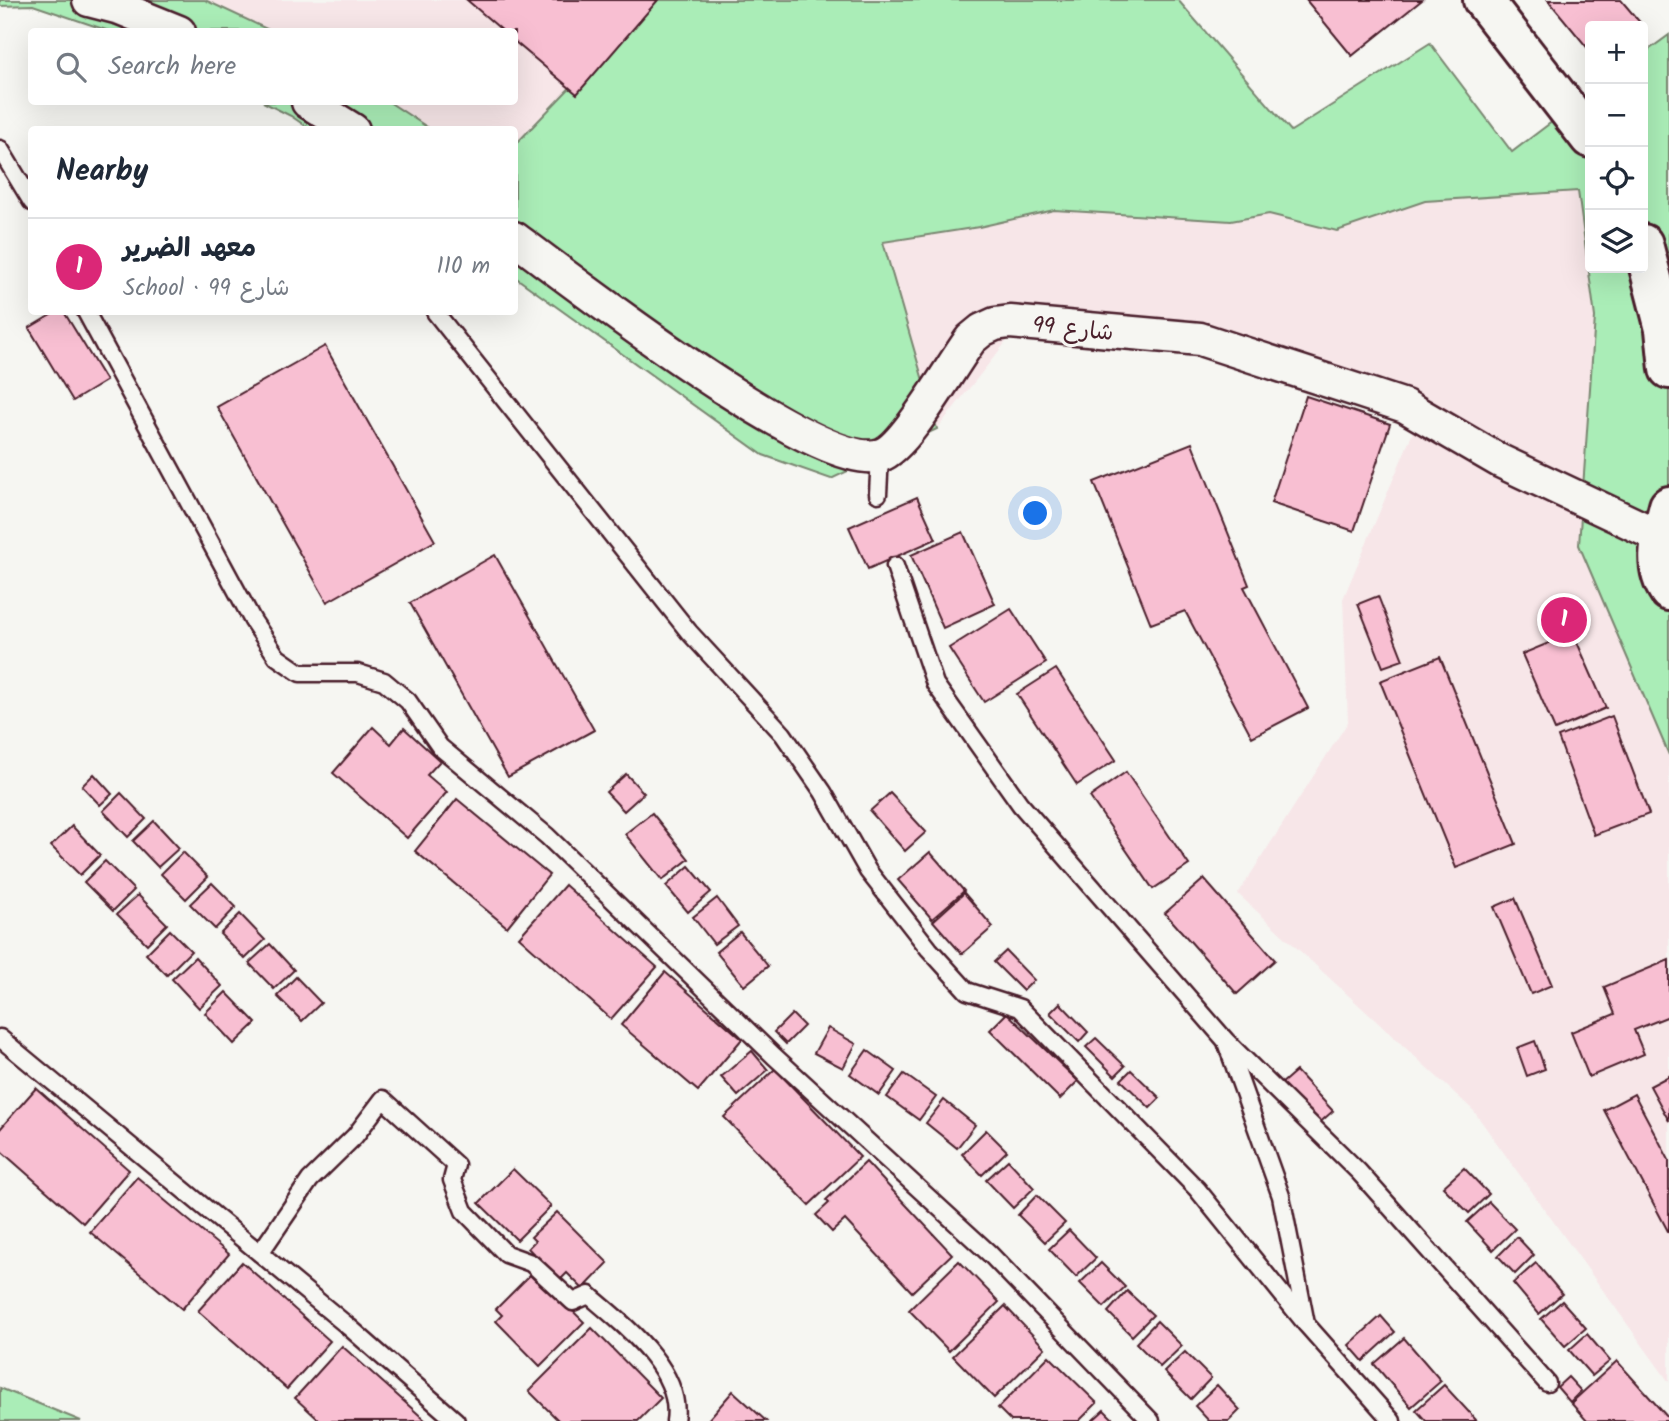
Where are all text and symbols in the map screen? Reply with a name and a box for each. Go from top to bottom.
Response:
map controls [1585,21,1648,273]
button: + [1585,21,1648,84]
search box [28,28,518,105]
text: Search here [108,46,236,88]
icon: search [52,48,90,86]
button: − [1585,84,1648,147]
button: locate [1585,147,1648,210]
text: Nearby [56,148,148,196]
button: layers [1585,210,1648,273]
text: معهد الضرير [123,228,256,270]
text: 1 [76,249,82,285]
text: 110 m [437,249,490,285]
text: School · شارع 99 [123,271,290,307]
street label: شارع 99 [1030,308,1115,352]
your location [1018,496,1052,530]
pin: 1 [1541,594,1587,646]

